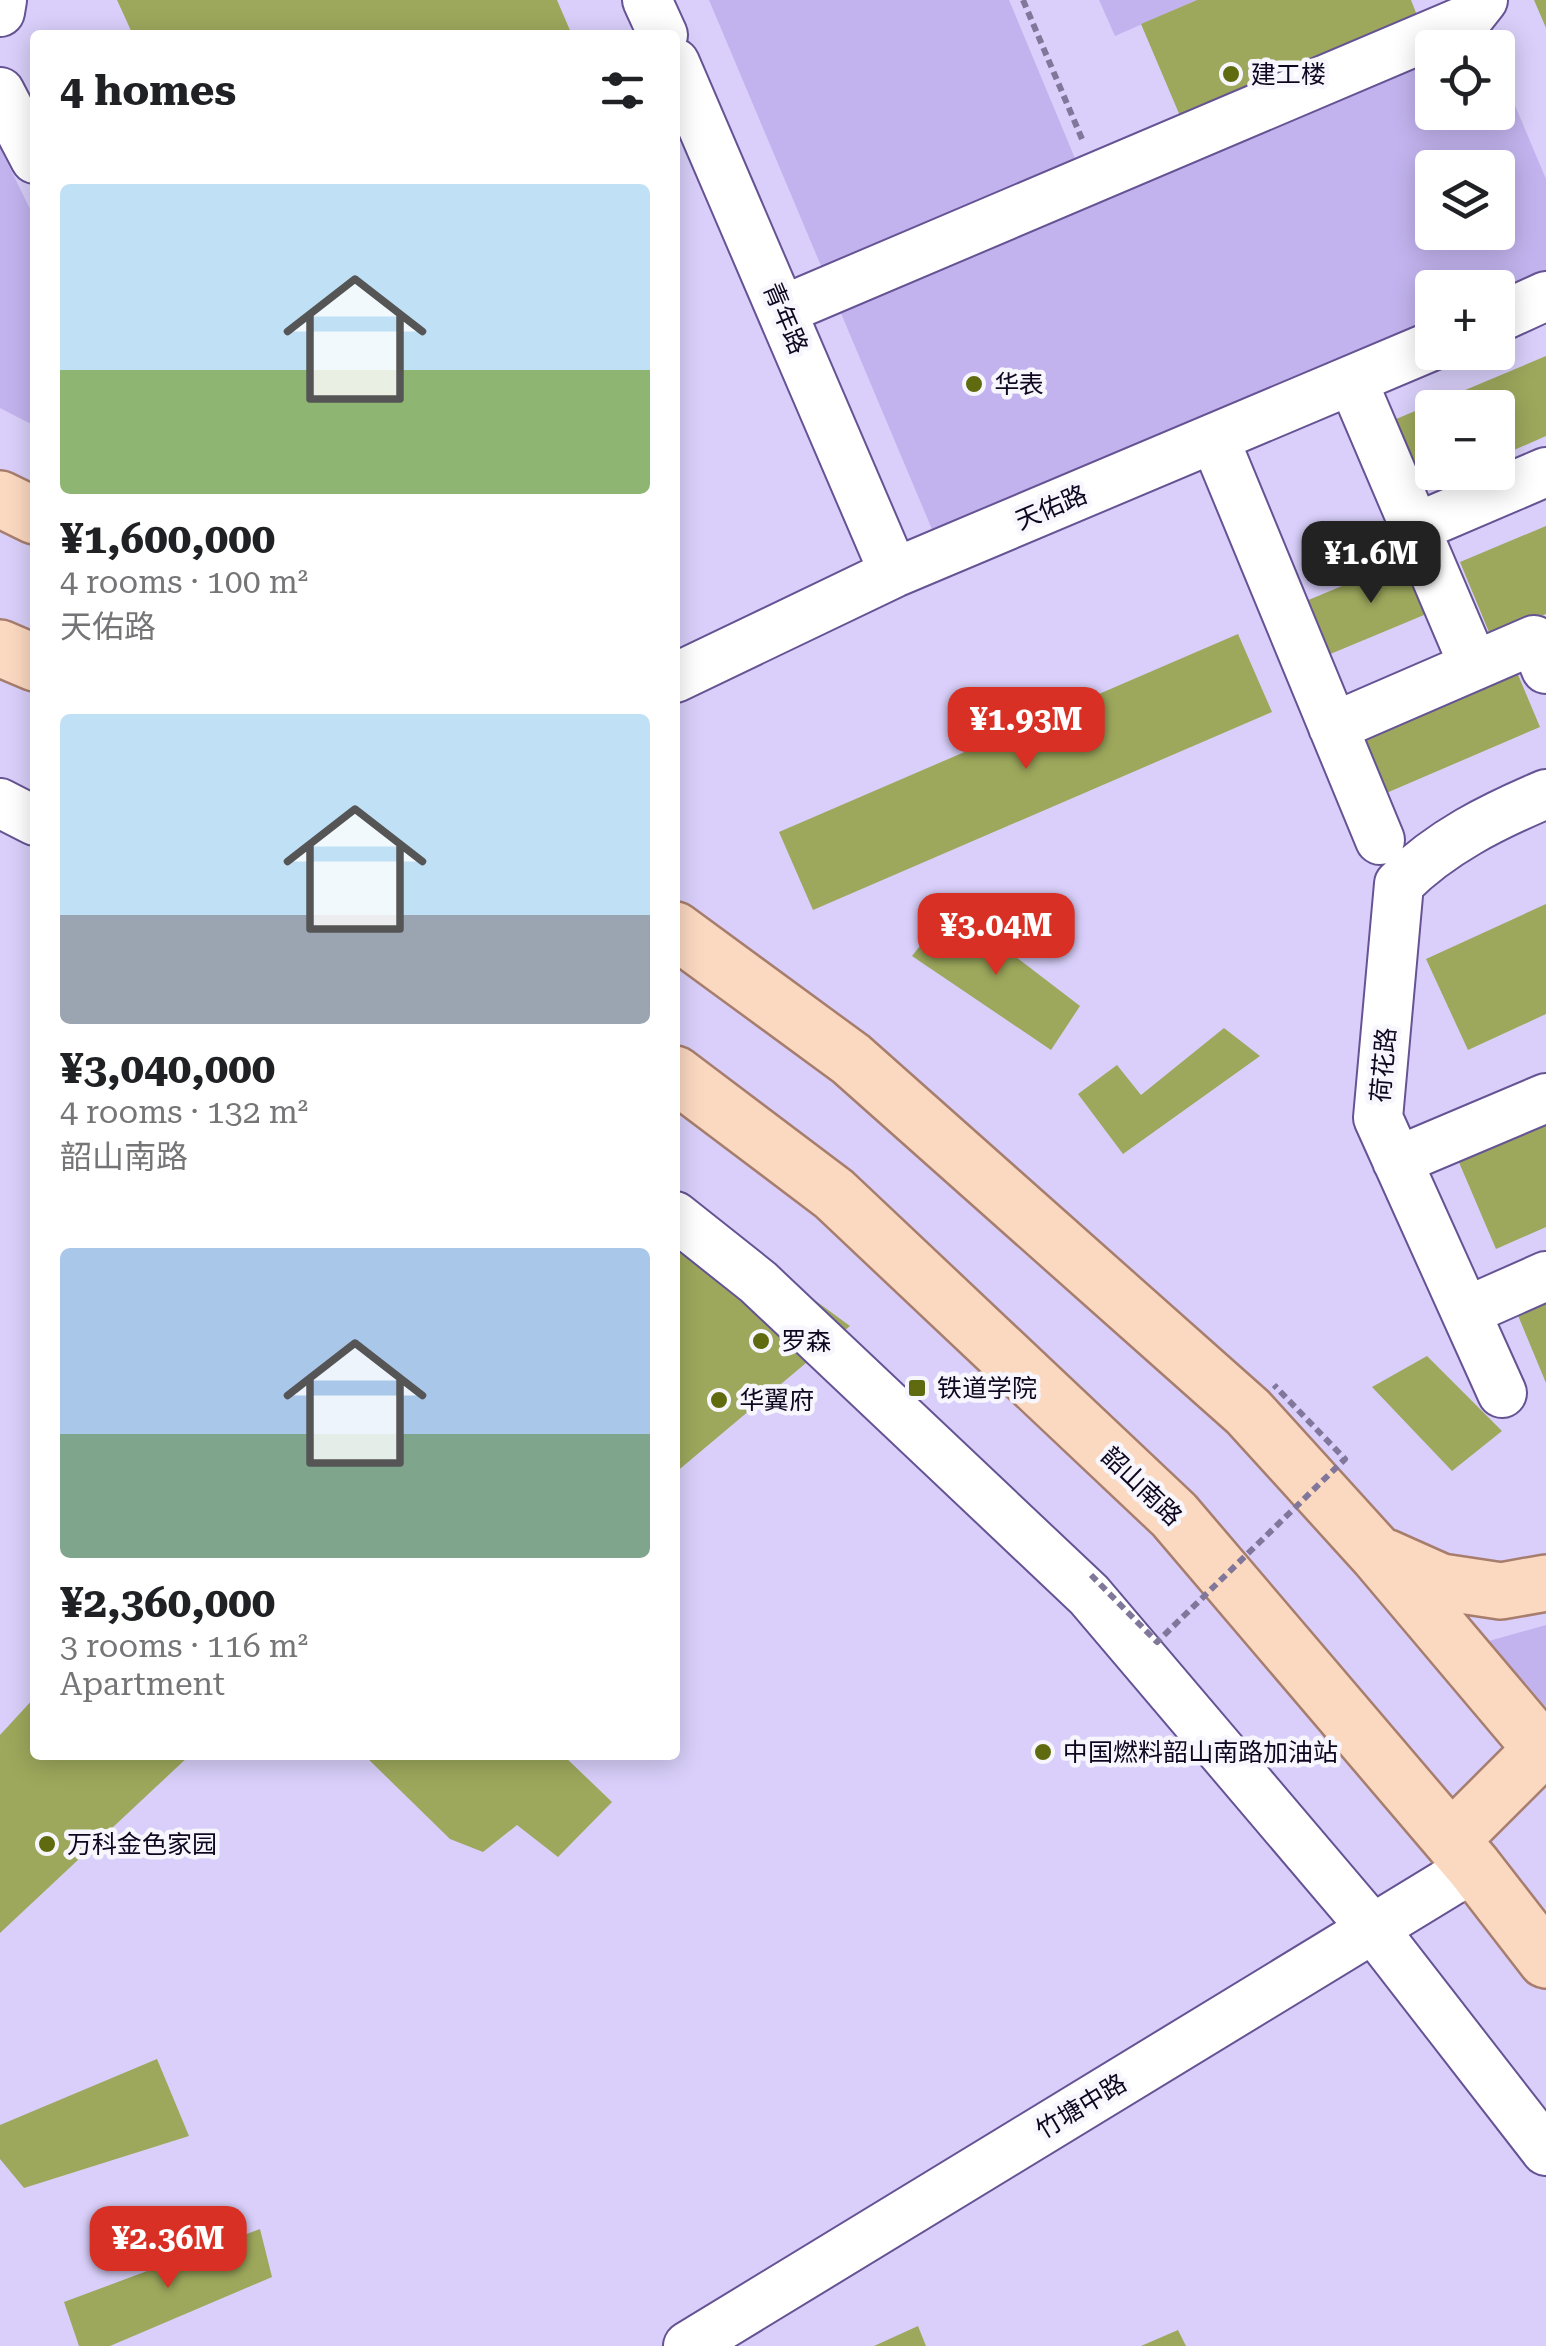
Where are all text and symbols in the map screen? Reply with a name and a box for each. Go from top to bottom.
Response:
map controls [1415,30,1515,490]
button: locate [1415,30,1515,130]
place label: 建工楼 [1251,60,1326,89]
icon: filters [595,63,650,118]
marker: 建工楼 [1220,63,1242,85]
text: 4 homes [60,66,236,115]
button: layers [1415,150,1515,250]
icon: home [265,249,445,429]
button: + [1415,270,1515,370]
street label: 青年路 [758,278,814,358]
place label: 华表 [994,370,1044,399]
marker: 华表 [963,373,985,395]
button: − [1415,390,1515,490]
street label: 天佑路 [1011,479,1091,535]
text: ¥1,600,000 [60,514,275,563]
pin: ¥1.6M [1301,521,1441,606]
text: ¥1.6M [1324,534,1418,572]
text: 4 rooms · 100 m² [60,563,308,601]
text: 天佑路 [60,608,156,646]
pin: ¥1.93M [945,687,1107,772]
text: ¥1.93M [970,700,1082,738]
icon: home [265,779,445,959]
pin: ¥3.04M [915,893,1077,978]
text: ¥3.04M [940,906,1052,944]
street label: 荷花路 [1366,1026,1401,1104]
text: ¥3,040,000 [60,1044,275,1093]
text: 4 rooms · 132 m² [60,1093,308,1131]
text: 韶山南路 [60,1138,188,1176]
icon: home [265,1313,445,1493]
place label: 罗森 [781,1327,831,1356]
marker: 罗森 [750,1330,772,1352]
place label: 铁道学院 [937,1374,1037,1403]
marker: 铁道学院 [906,1377,928,1399]
place label: 华翼府 [739,1386,814,1415]
marker: 华翼府 [708,1389,730,1411]
street label: 韶山南路 [1096,1441,1188,1532]
text: ¥2,360,000 [60,1578,275,1627]
text: 3 rooms · 116 m² [60,1627,308,1665]
text: Apartment [60,1665,225,1703]
place label: 中国燃料韶山南路加油站 [1063,1738,1338,1767]
marker: 中国燃料韶山南路加油站 [1032,1741,1054,1763]
place label: 万科金色家园 [67,1830,217,1859]
marker: 万科金色家园 [36,1833,58,1855]
street label: 竹塘中路 [1031,2068,1132,2145]
pin: ¥2.36M [87,2206,249,2291]
text: ¥2.36M [112,2219,224,2257]

